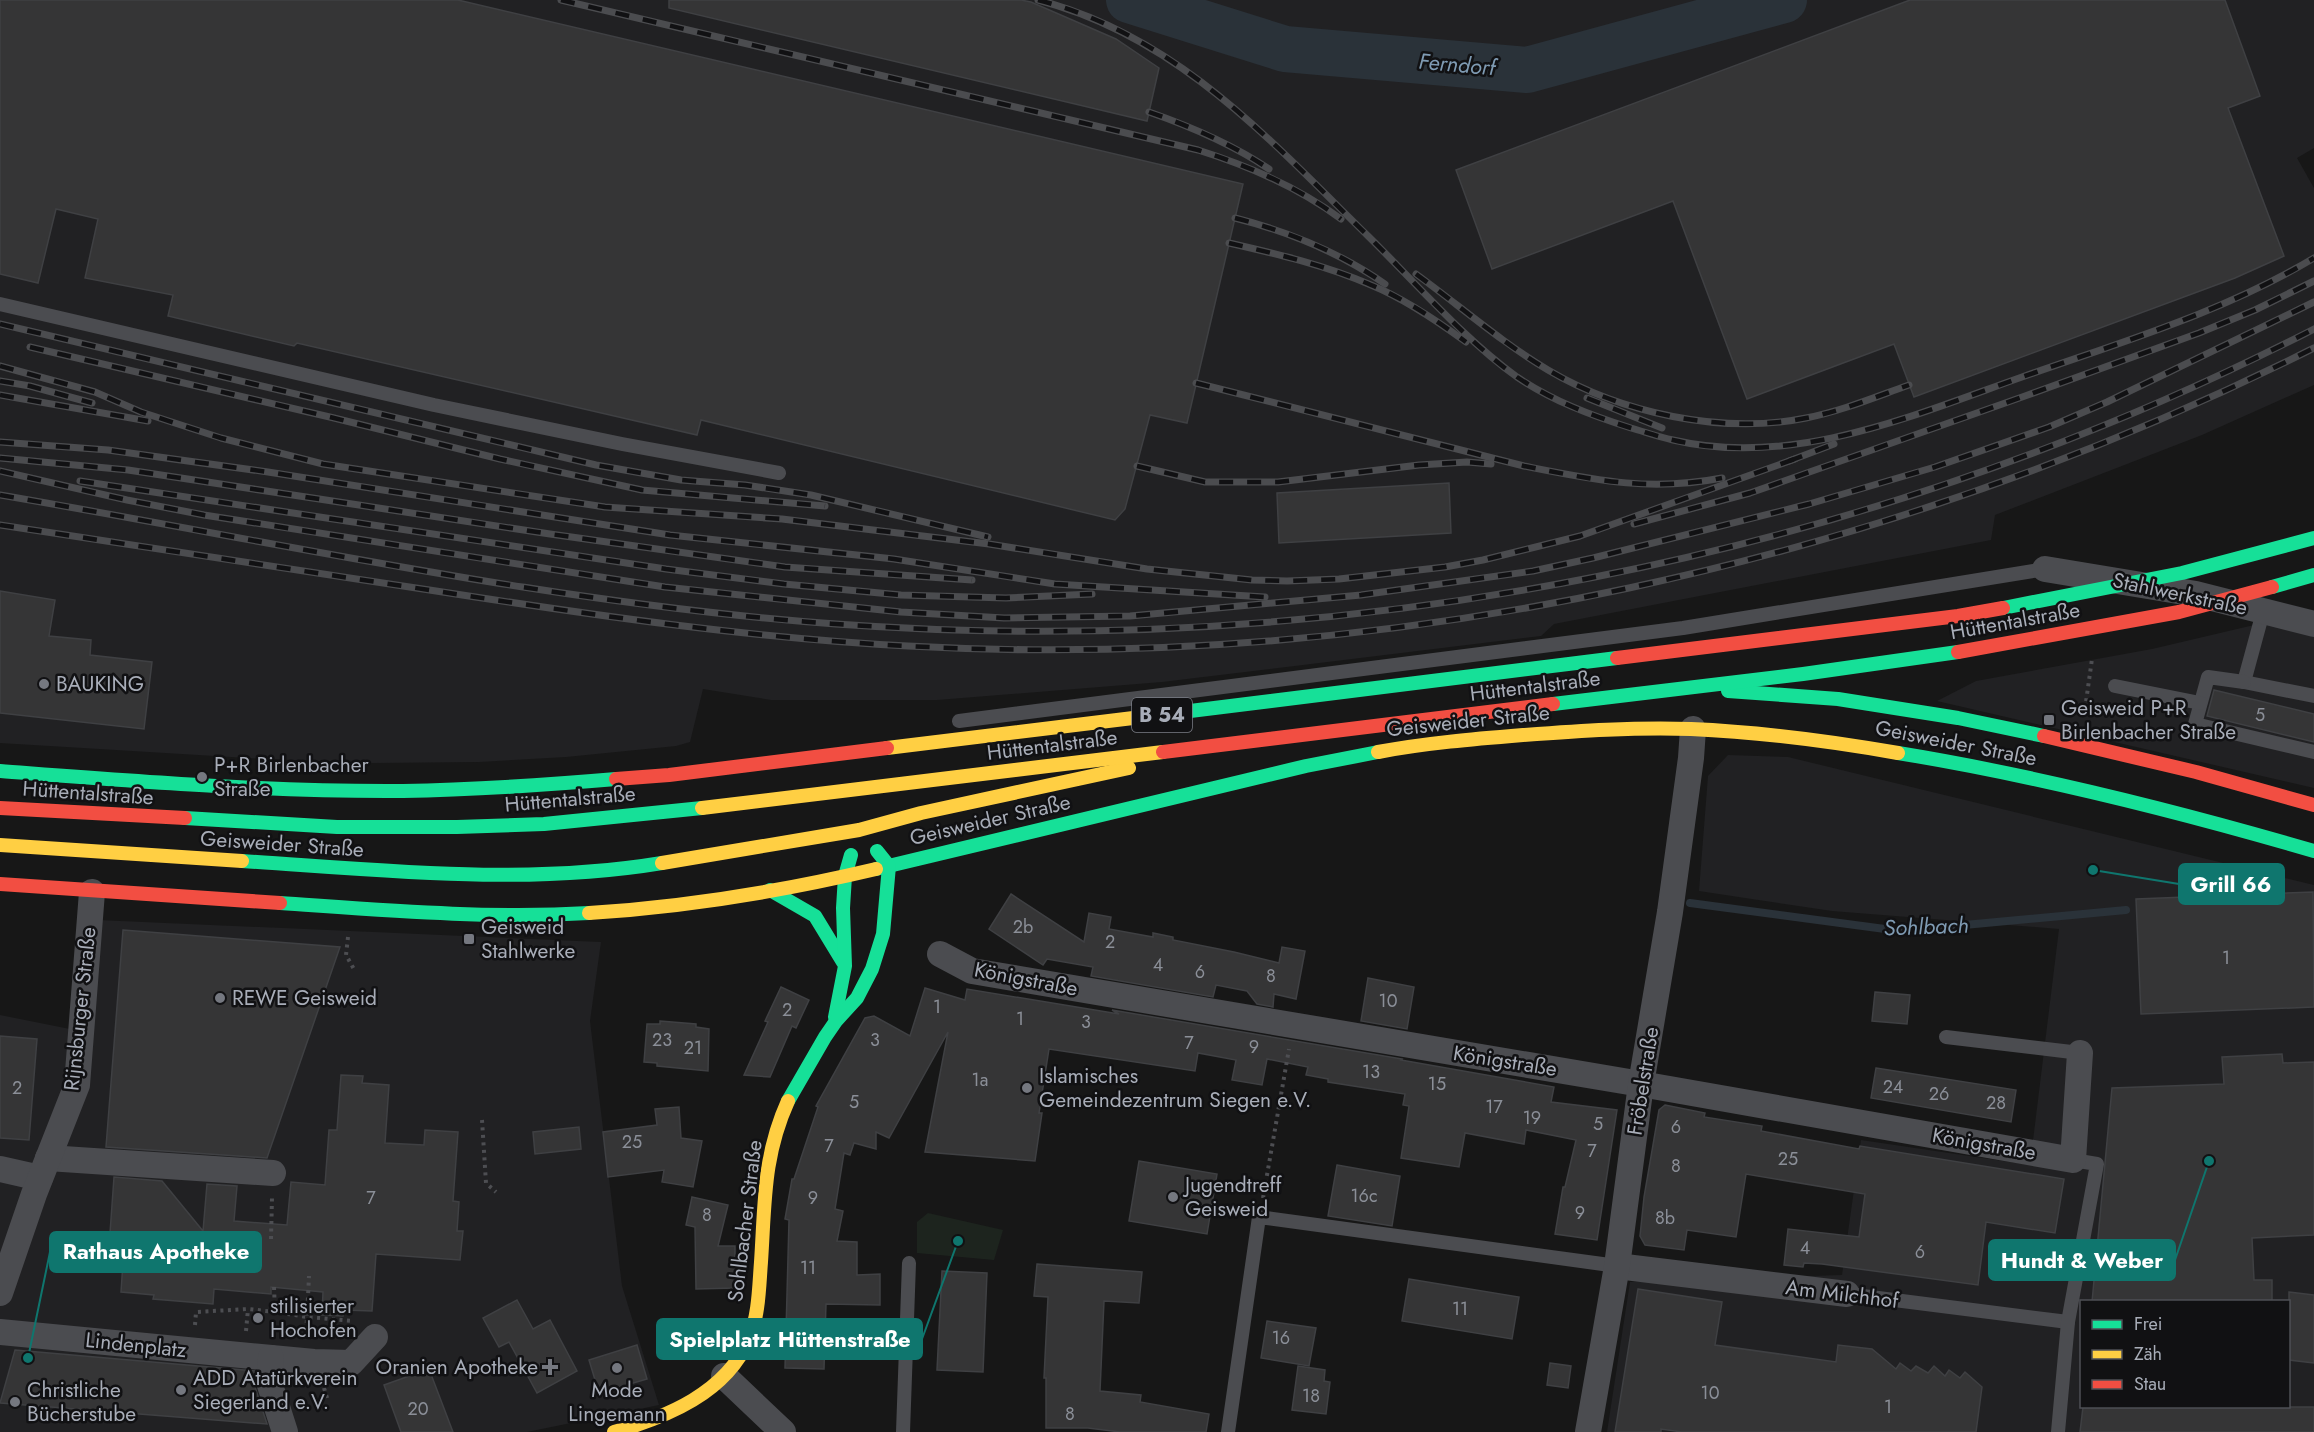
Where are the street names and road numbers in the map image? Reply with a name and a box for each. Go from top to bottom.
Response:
street label: Stahlwerkstraße [2110,565,2250,623]
street label: Hüttentalstraße [1948,595,2082,647]
street label: Hüttentalstraße [1468,663,1602,709]
street label: Geisweider Straße [1385,697,1551,744]
road number: B 54 [1132,698,1192,732]
street label: Geisweider Straße [1873,713,2040,773]
street label: Hüttentalstraße [985,722,1119,768]
street label: Hüttentalstraße [21,773,155,813]
street label: Hüttentalstraße [503,778,637,820]
street label: Geisweider Straße [907,787,1073,853]
street label: Geisweider Straße [199,823,365,865]
street label: Rijnsburger Straße [56,925,104,1092]
street label: Königstraße [972,954,1080,1004]
street label: Fröbelstraße [1620,1024,1666,1137]
street label: Königstraße [1451,1038,1559,1084]
street label: Königstraße [1930,1120,2038,1168]
street label: Sohlbacher Straße [720,1138,770,1304]
street label: Am Milchhof [1784,1272,1901,1316]
street label: Lindenplatz [84,1325,188,1365]

